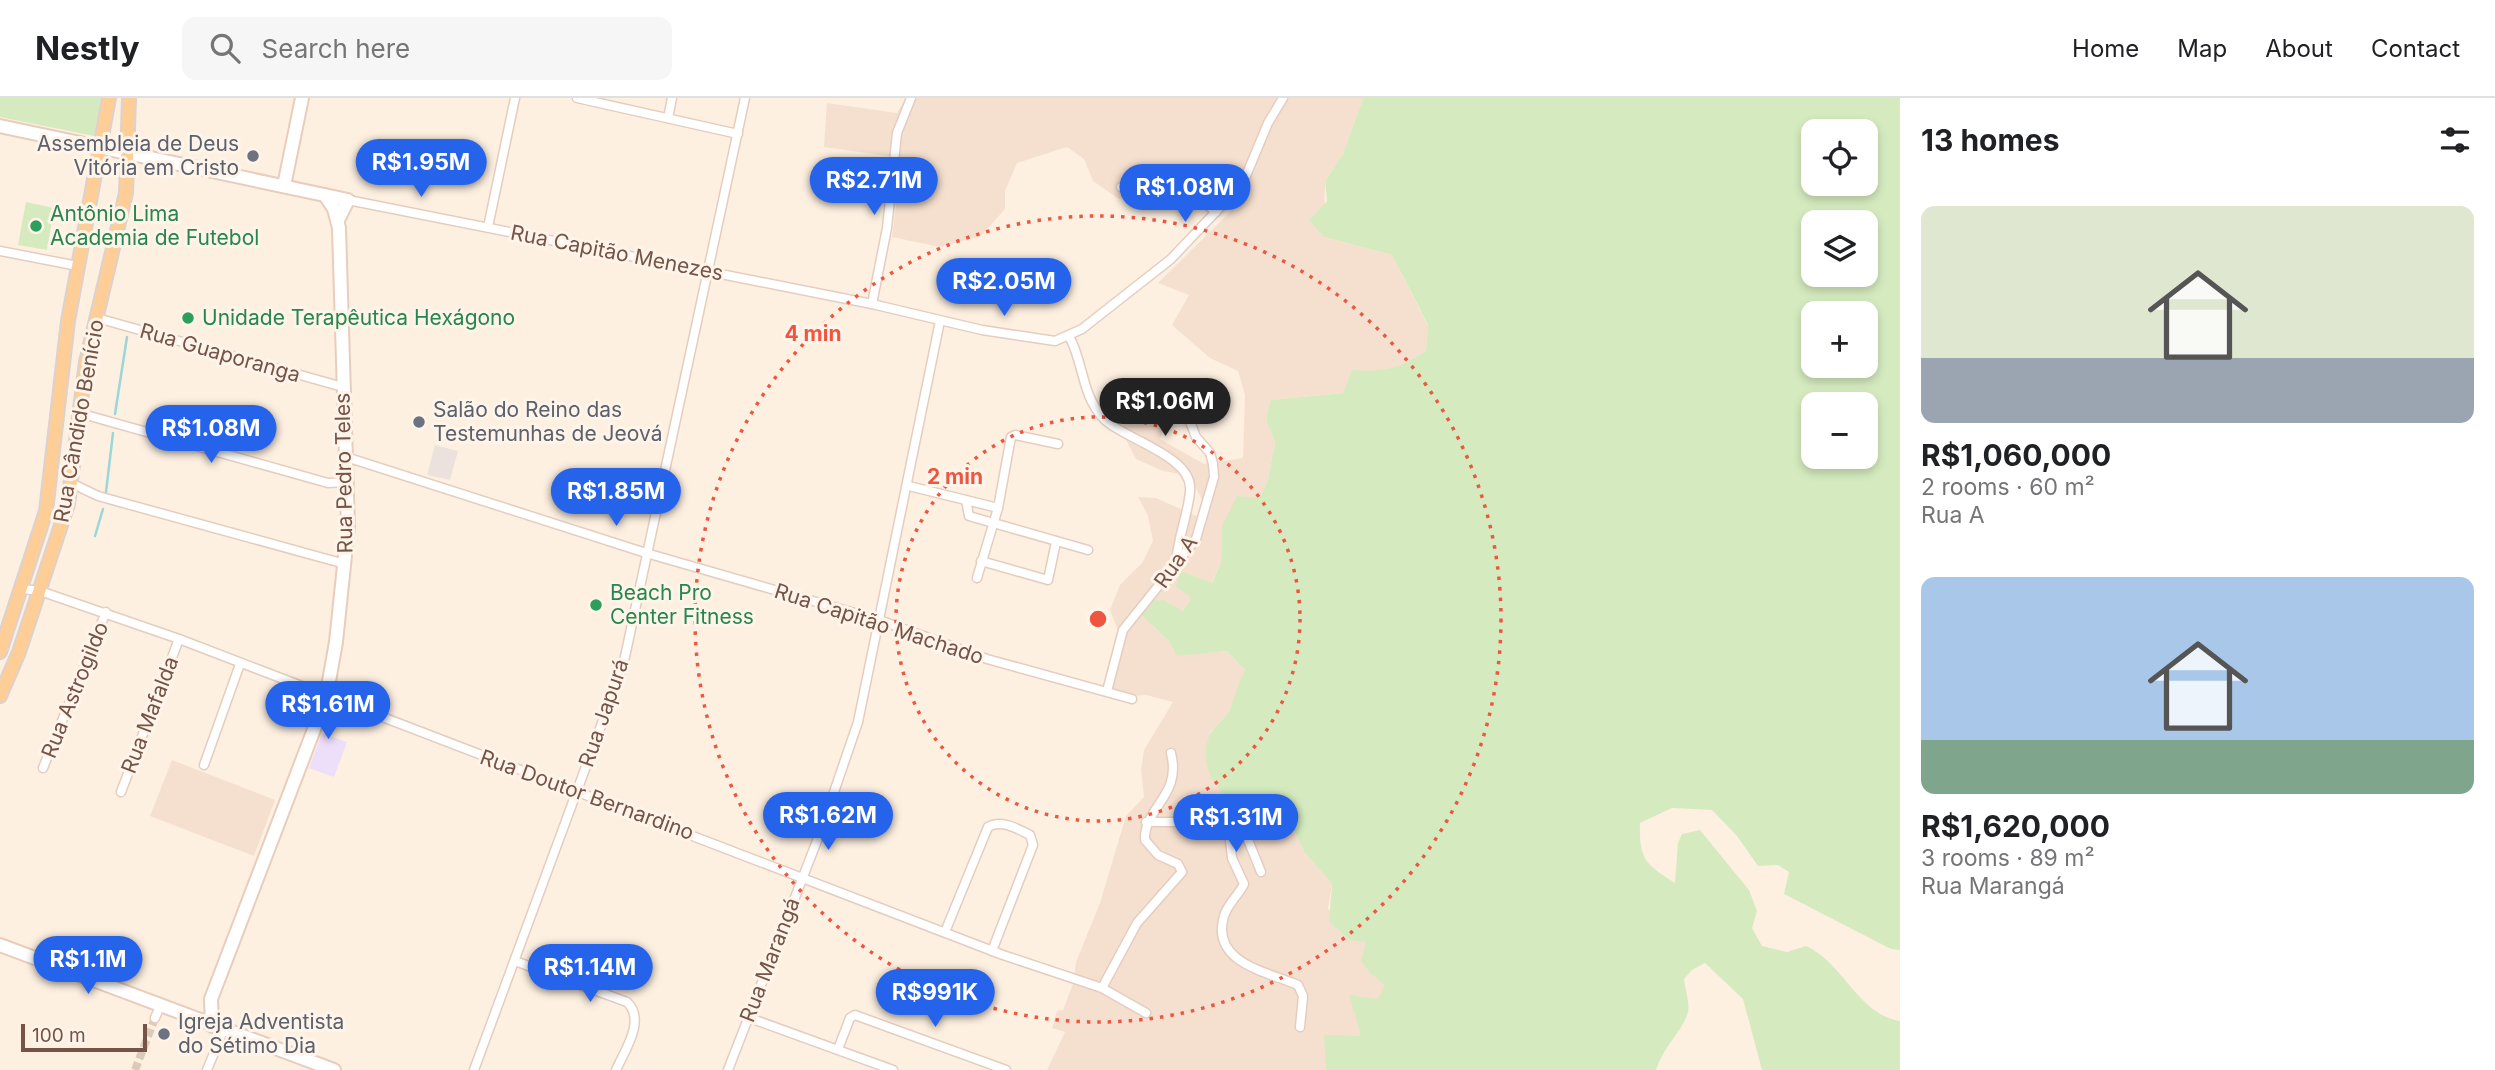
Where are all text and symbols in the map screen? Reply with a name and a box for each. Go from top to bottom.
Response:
search box [182,17,672,80]
text: Nestly [35,28,140,68]
icon: search [206,29,244,67]
text: Search here [262,33,410,64]
text: Home [2072,34,2139,63]
text: Map [2177,34,2227,63]
text: About [2265,34,2333,63]
text: Contact [2371,34,2460,63]
map controls [1801,119,1878,469]
button: locate [1801,119,1878,196]
icon: filters [2436,121,2474,159]
text: 13 homes [1921,122,2060,158]
place label: Assembleia de Deus Vitória em Cristo [37,131,239,180]
pin: R$1.95M [356,140,486,199]
marker: Assembleia de Deus Vitória em Cristo [245,148,261,164]
text: R$1.95M [372,148,470,176]
pin: R$2.71M [809,158,939,217]
pin: R$1.08M [1120,164,1250,224]
text: R$2.71M [826,166,922,194]
text: R$1.08M [1136,173,1235,201]
place label: Antônio Lima Academia de Futebol [50,201,259,250]
button: layers [1801,210,1878,287]
marker: Antônio Lima Academia de Futebol [28,218,44,234]
street label: Rua Capitão Menezes [509,220,726,285]
icon: home [2135,252,2261,378]
pin: R$2.05M [939,258,1069,318]
text: R$2.05M [952,267,1056,295]
button: + [1801,301,1878,378]
place label: Unidade Terapêutica Hexágono [202,305,515,330]
marker: Unidade Terapêutica Hexágono [180,310,196,326]
street label: Rua Cândido Benício [48,317,109,524]
street label: Rua Guaporanga [137,318,303,387]
text: 4 min [784,321,842,346]
pin: R$1.06M [1100,378,1230,438]
text: R$1.06M [1116,387,1214,415]
street label: Rua Pedro Teles [330,392,357,554]
button: − [1801,392,1878,469]
place label: Salão do Reino das Testemunhas de Jeová [433,397,662,446]
pin: R$1.08M [146,406,276,465]
text: R$1.08M [162,414,261,442]
marker: Salão do Reino das Testemunhas de Jeová [411,414,427,430]
text: R$1,060,000 [1921,437,2111,473]
text: 2 min [927,464,983,489]
pin: R$1.85M [551,468,681,528]
text: 2 rooms · 60 m² [1921,473,2095,501]
text: R$1.85M [567,477,665,505]
text: Rua A [1921,501,1985,529]
street label: Rua A [1149,531,1202,593]
street label: Rua Capitão Machado [771,578,987,669]
place label: Beach Pro Center Fitness [610,580,754,629]
marker: Beach Pro Center Fitness [588,597,604,613]
centre of rings [1086,607,1110,631]
street label: Rua Astrogildo [36,618,113,762]
icon: home [2135,623,2261,749]
street label: Rua Mafalda [116,653,183,777]
street label: Rua Japurá [573,656,634,770]
pin: R$1.61M [263,682,393,741]
text: R$1.61M [281,690,375,718]
street label: Rua Doutor Bernardino [477,744,698,845]
pin: R$1.62M [763,792,893,852]
pin: R$1.31M [1171,794,1301,854]
text: R$1.62M [779,801,877,829]
text: R$1.31M [1189,803,1283,831]
text: R$1,620,000 [1921,808,2110,844]
text: 3 rooms · 89 m² [1921,844,2095,872]
text: Rua Marangá [1921,872,2065,900]
street label: Rua Marangá [734,894,805,1026]
pin: R$1.1M [31,936,145,996]
pin: R$1.14M [525,944,655,1004]
text: R$1.1M [49,945,127,973]
text: R$1.14M [544,953,636,981]
pin: R$991K [878,970,992,1029]
text: R$991K [892,978,978,1006]
place label: Igreja Adventista do Sétimo Dia [178,1009,344,1058]
scale bar [21,1021,147,1053]
text: 100 m [32,1024,86,1047]
marker: Igreja Adventista do Sétimo Dia [156,1026,172,1042]

